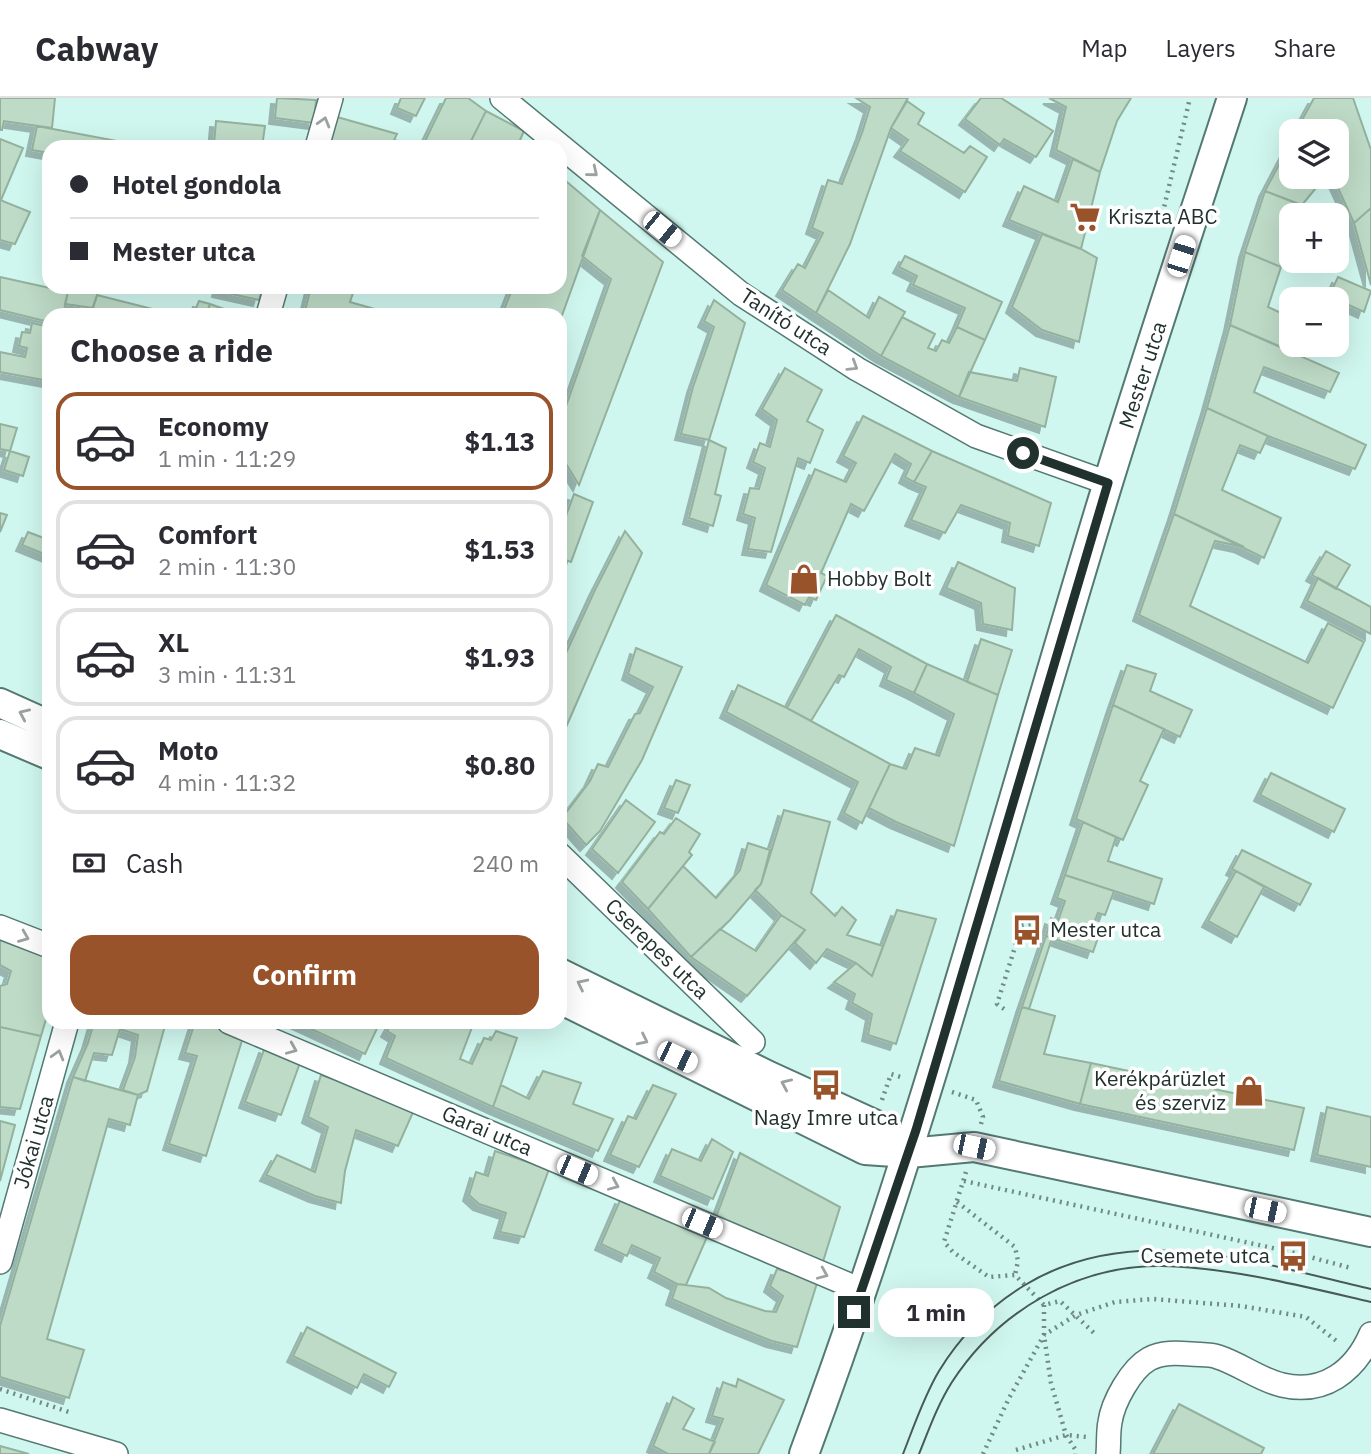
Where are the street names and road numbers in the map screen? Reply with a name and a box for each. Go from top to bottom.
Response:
street label: Tanító utca [735,281,838,361]
street label: Mester utca [1112,318,1173,432]
street label: Cserepes utca [600,892,716,1005]
street label: Jókai utca [6,1092,60,1192]
street label: Garai utca [438,1098,537,1162]

